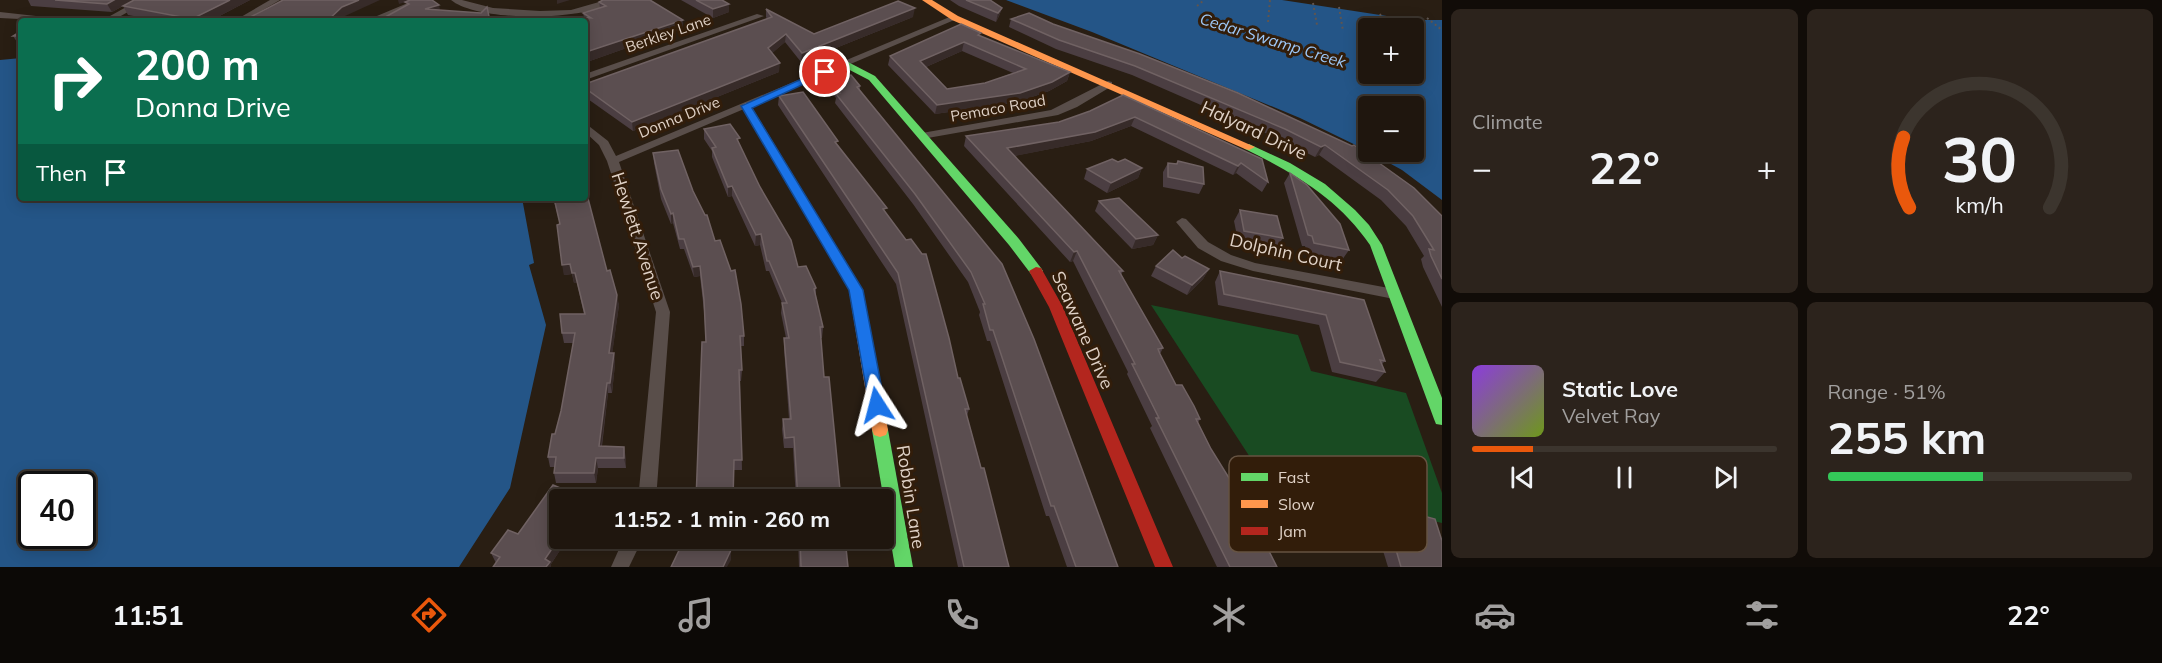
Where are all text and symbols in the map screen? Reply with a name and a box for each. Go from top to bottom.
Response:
water label: Cedar Swamp Creek [1198,8,1349,72]
street label: Berkley Lane [623,10,713,56]
map controls [1358,18,1424,162]
button: + [1358,18,1424,84]
text: 200 m [135,38,260,91]
icon: right [36,42,114,120]
pin [799,46,850,97]
icon: arrive [808,55,841,88]
text: Donna Drive [135,90,291,124]
street label: Pemaco Road [949,90,1047,126]
street label: Donna Drive [635,92,723,142]
street label: Halyard Drive [1197,95,1311,165]
button: − [1358,96,1424,162]
text: Climate [1472,109,1543,134]
text: 30 [1942,119,2017,198]
text: 22° [1589,139,1660,195]
text: − [1472,147,1492,188]
text: + [1757,147,1777,188]
icon: arrive [99,156,132,189]
text: Then [36,159,87,187]
street label: Hewlett Avenue [607,169,669,303]
text: km/h [1955,191,2004,218]
street label: Dolphin Court [1228,228,1344,276]
street label: Seawane Drive [1047,268,1119,392]
position arrow [845,373,909,437]
text: Static Love [1562,375,1678,403]
text: Range · 51% [1828,379,1946,404]
text: Velvet Ray [1562,403,1660,428]
text: 255 km [1828,409,1986,465]
street label: Robbin Lane [891,444,931,550]
legend [1229,456,1427,552]
icon: previous [1506,461,1539,494]
icon: pause [1608,461,1641,494]
icon: next [1709,461,1742,494]
text: Fast [1278,467,1310,487]
speed limit sign: 40 [18,471,96,549]
text: Slow [1278,494,1315,514]
text: 11:52 · 1 min · 260 m [613,505,830,533]
text: Jam [1278,521,1307,541]
icon: directions [408,594,450,636]
icon: music [675,594,717,636]
icon: phone [941,594,983,636]
icon: climate [1208,594,1250,636]
icon: car [1474,594,1516,636]
icon: filters [1741,594,1783,636]
text: 11:51 [112,598,184,632]
text: 22° [2007,598,2050,632]

